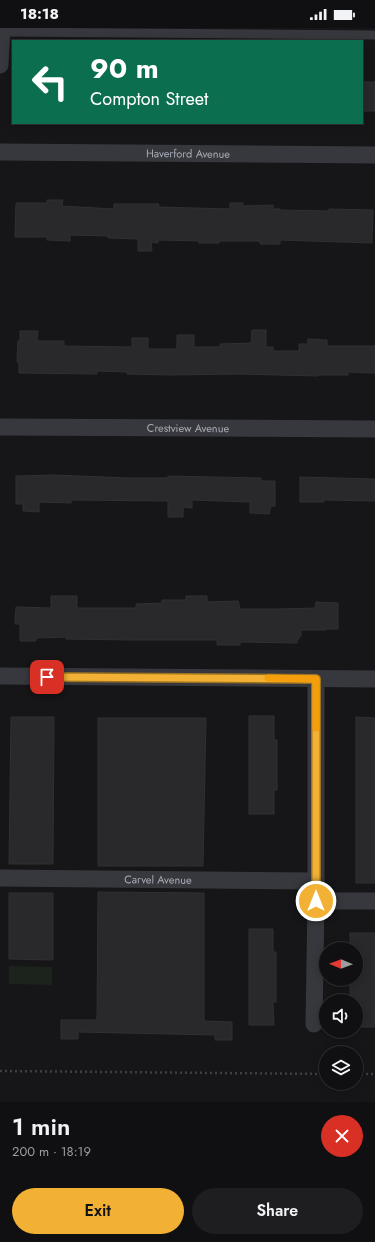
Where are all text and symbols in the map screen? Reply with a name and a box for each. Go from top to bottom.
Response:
text: 18:18 [20,3,59,25]
text: 90 m [90,48,159,89]
icon: left [24,56,76,108]
text: Compton Street [90,86,208,112]
street label: Haverford Avenue [146,145,230,162]
street label: Crestview Avenue [147,420,229,436]
pin [30,660,64,694]
icon: arrive [36,666,58,688]
street label: Carvel Avenue [124,871,192,888]
position arrow [295,880,337,922]
north arrow [319,942,363,986]
map controls [319,942,363,1090]
button: sound [319,994,363,1038]
button: layers [319,1046,363,1090]
text: 1 min [12,1109,70,1144]
button: close [321,1115,363,1157]
text: 200 m · 18:19 [12,1142,91,1161]
button: Exit [12,1188,184,1234]
button: Share [192,1188,363,1234]

